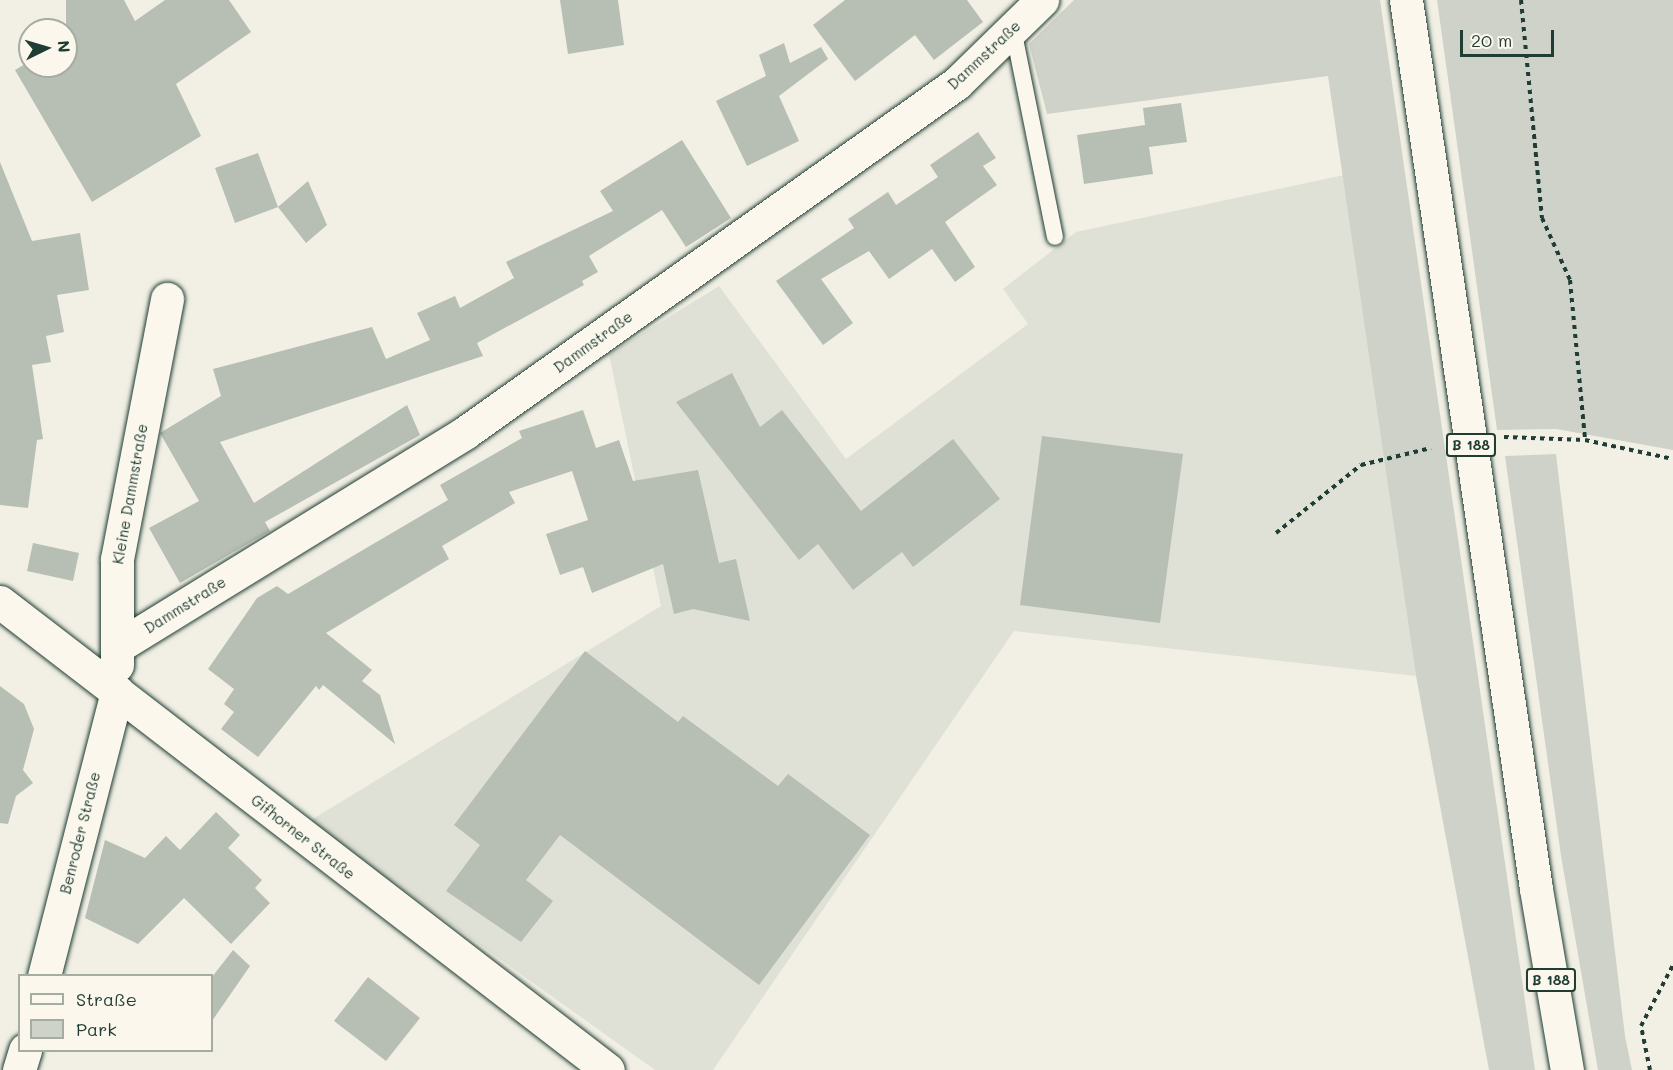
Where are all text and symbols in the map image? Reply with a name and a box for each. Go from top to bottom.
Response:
street label: Dammstraße [944,17,1024,93]
north arrow [18,18,78,78]
scale bar [1463,18,1558,56]
text: 20 m [1471,28,1512,52]
text: N [53,40,75,54]
street label: Dammstraße [550,307,636,377]
street label: Kleine Dammstraße [109,422,151,566]
road number: B 188 [1446,434,1496,456]
street label: Dammstraße [141,573,229,637]
street label: Benroder Straße [56,770,104,896]
street label: Gifhorner Straße [247,791,359,883]
road number: B 188 [1526,969,1576,991]
legend [18,974,213,1052]
text: Straße [76,987,137,1011]
text: Park [76,1017,117,1041]

